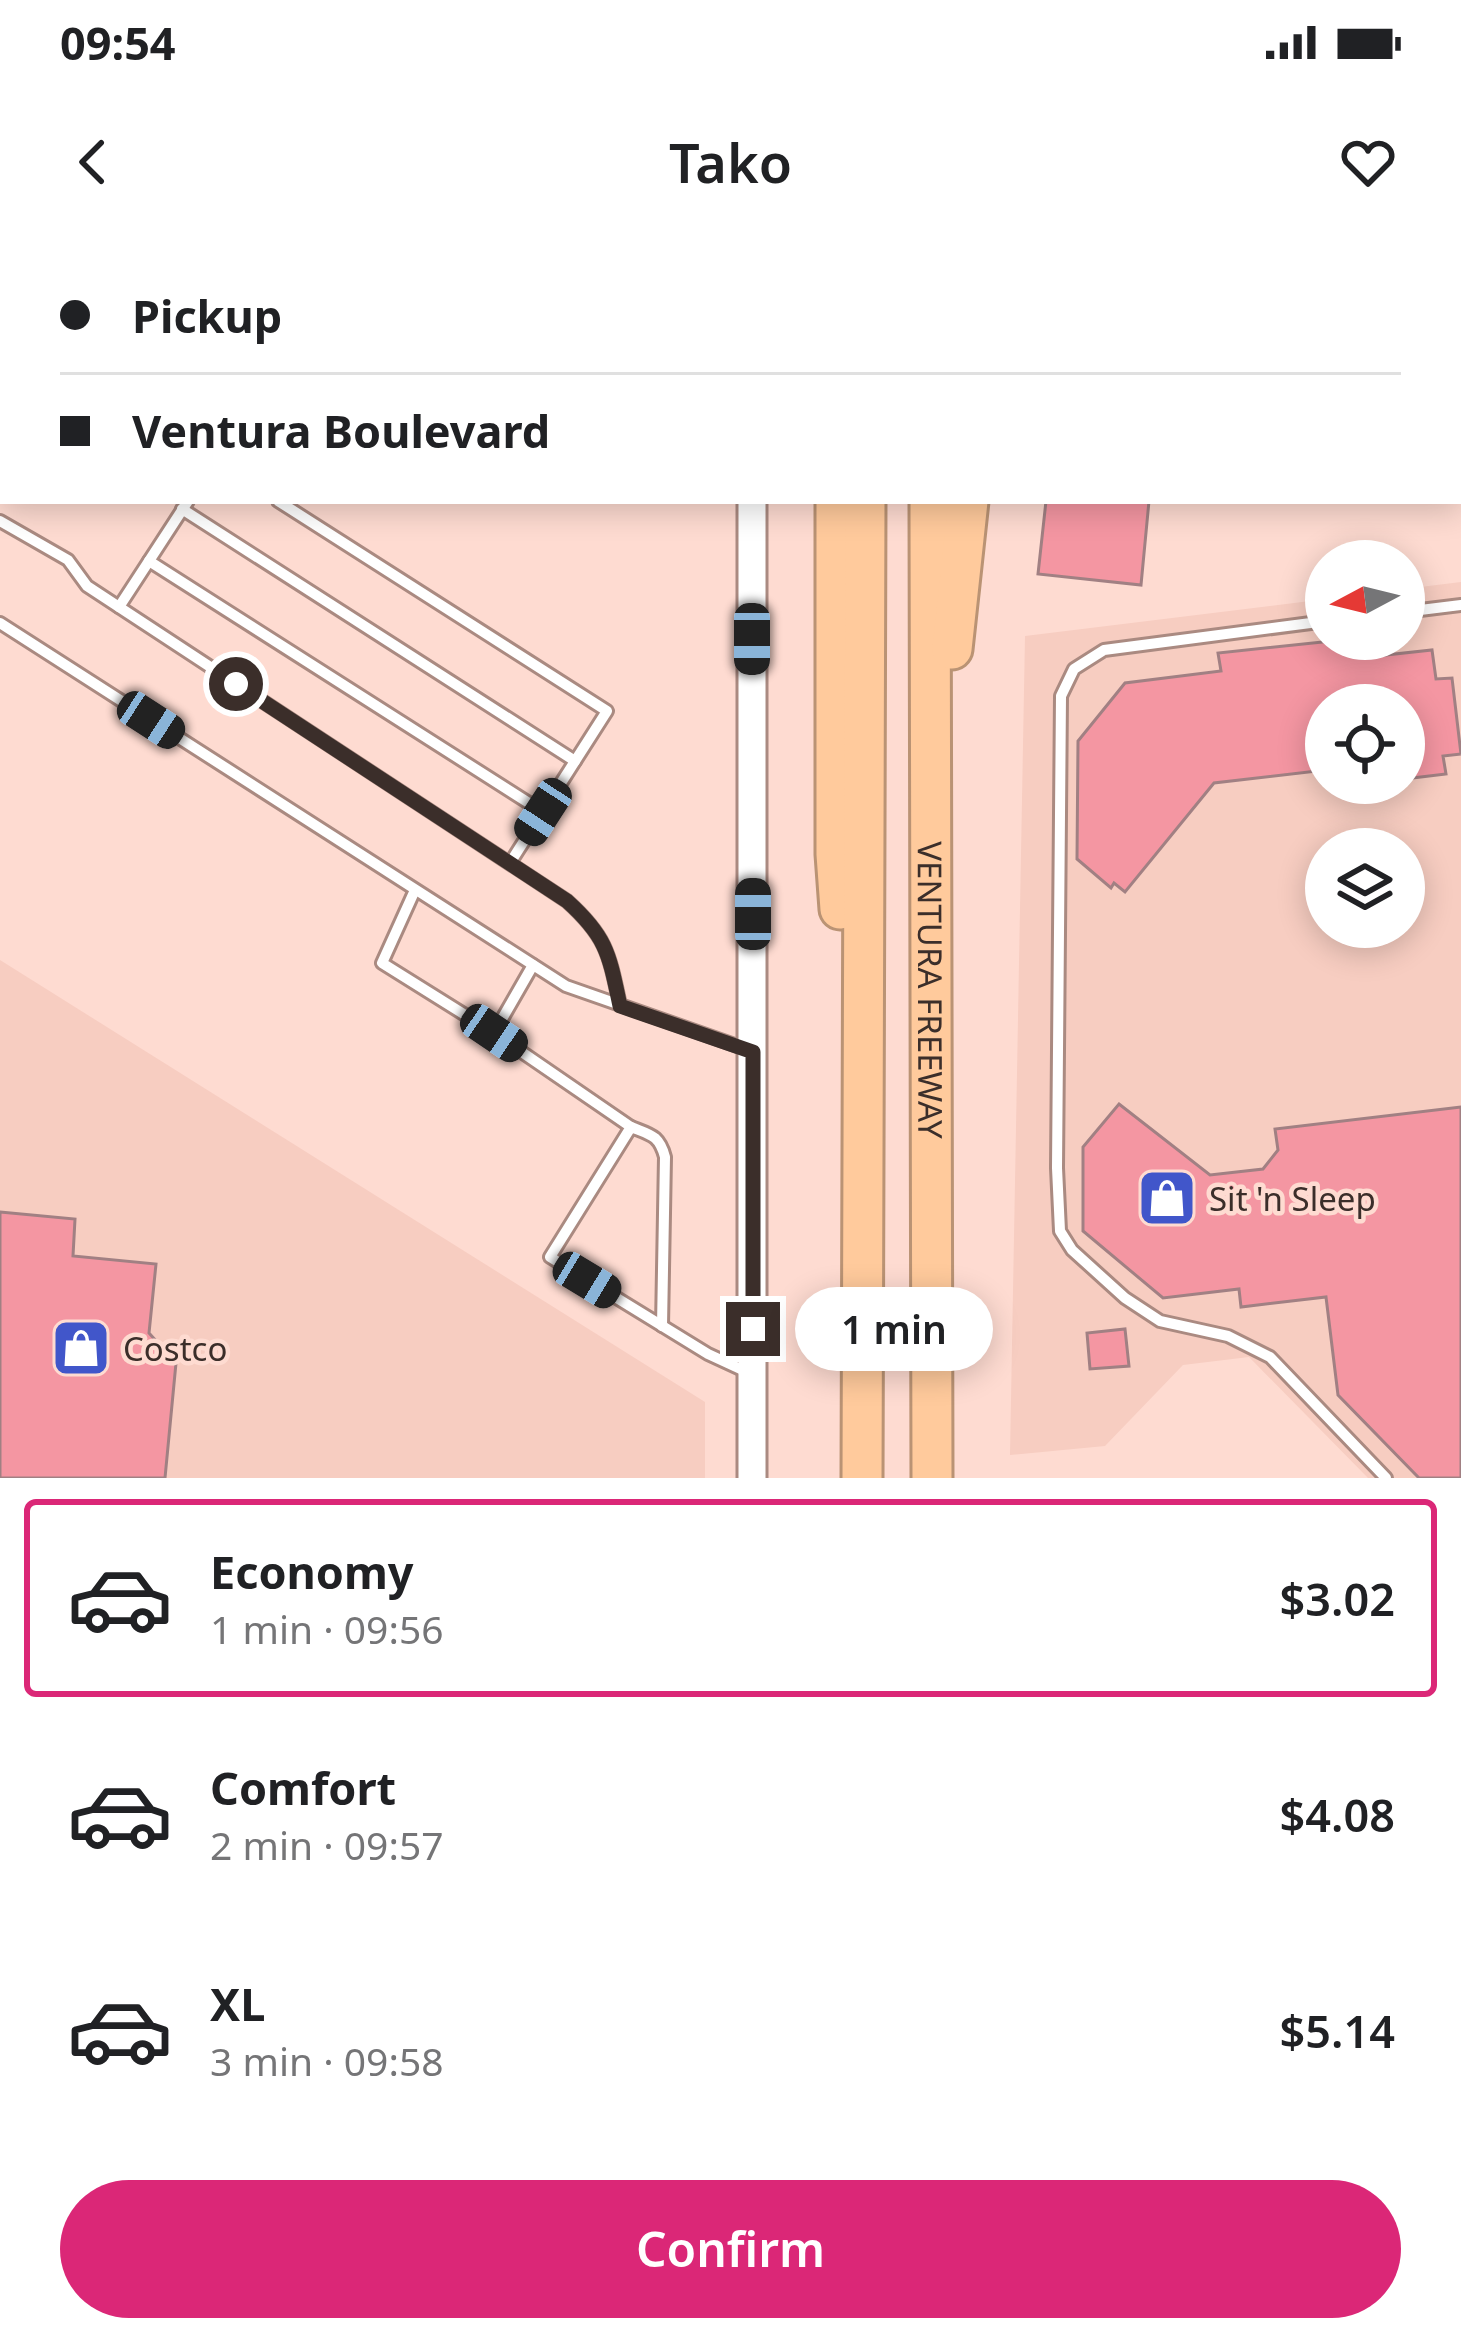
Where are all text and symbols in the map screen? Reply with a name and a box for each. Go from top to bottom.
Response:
text: 09:54 [60,12,176,73]
text: Tako [669,125,792,199]
icon: back [60,129,126,195]
icon: heart [1335,129,1401,195]
text: Pickup [132,285,282,346]
text: Ventura Boulevard [132,400,550,461]
north arrow [1305,540,1425,660]
map controls [1305,540,1425,948]
car [734,603,770,675]
route start [209,657,263,711]
button: locate [1305,684,1425,804]
car [111,685,191,755]
car [508,772,578,852]
button: layers [1305,828,1425,948]
street label: VENTURA FREEWAY [908,841,954,1139]
car [735,878,771,950]
car [454,998,534,1068]
shop icon: Sit 'n Sleep [1136,1167,1198,1229]
place label: Sit 'n Sleep [1209,1176,1376,1221]
car [547,1246,627,1314]
callout: 1 min [795,1287,993,1371]
route end [726,1302,780,1356]
text: 1 min [841,1302,947,1355]
shop icon: Costco [50,1317,112,1379]
place label: Costco [123,1326,227,1371]
text: Economy [210,1541,414,1602]
icon: car [66,1544,174,1652]
text: $3.02 [1280,1568,1395,1629]
text: 1 min · 09:56 [210,1602,444,1655]
text: Comfort [210,1757,396,1818]
icon: car [66,1760,174,1868]
text: $4.08 [1280,1784,1395,1845]
text: 2 min · 09:57 [210,1818,444,1871]
text: XL [210,1973,265,2034]
icon: car [66,1976,174,2084]
text: $5.14 [1280,2000,1395,2061]
text: 3 min · 09:58 [210,2034,444,2087]
button: Confirm [60,2180,1401,2318]

